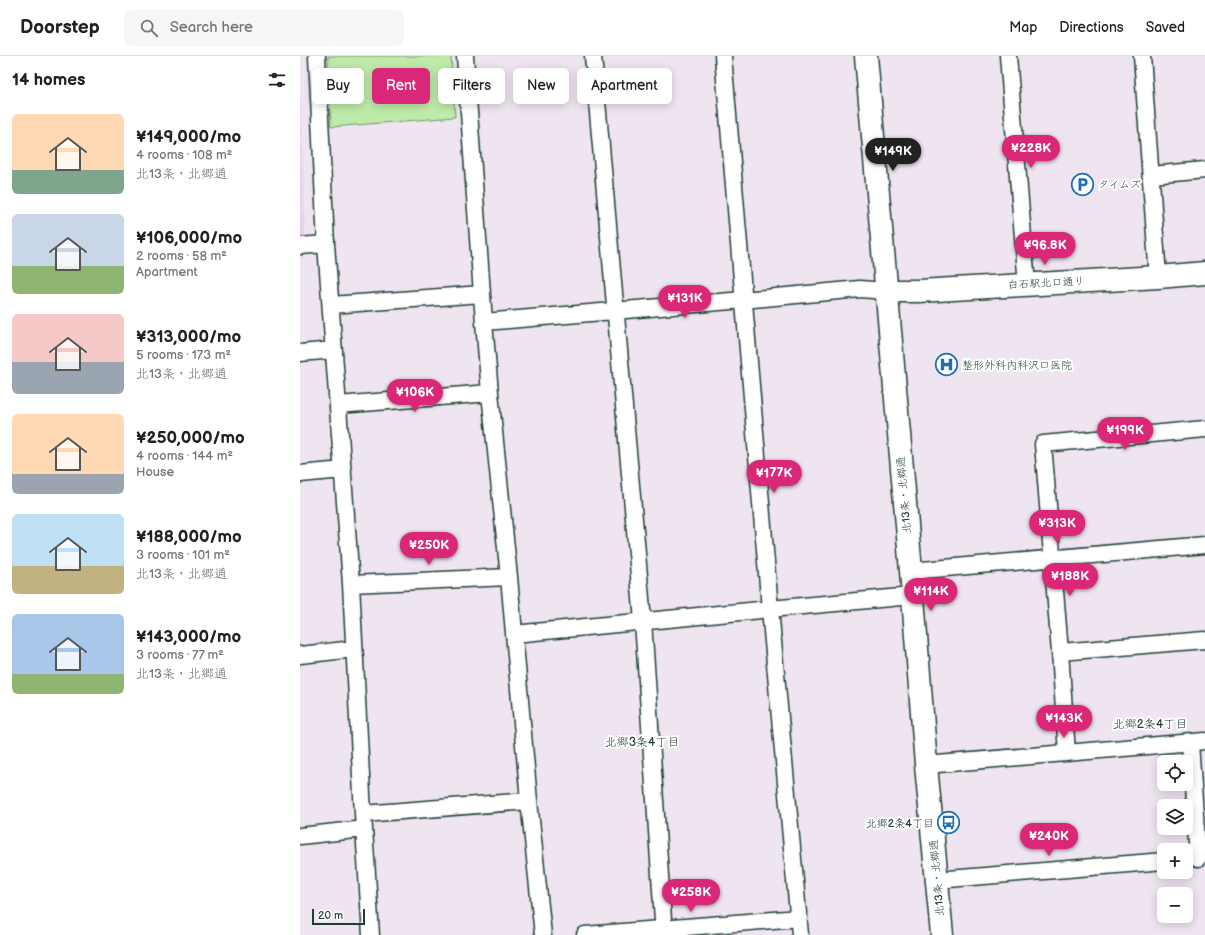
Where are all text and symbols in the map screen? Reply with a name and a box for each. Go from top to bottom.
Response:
search box [124,10,404,46]
text: Doorstep [20,16,100,39]
icon: search [138,17,160,39]
text: Search here [170,18,253,37]
text: Map [1009,19,1037,36]
text: Directions [1059,19,1124,36]
text: Saved [1146,19,1185,36]
chip: Buy [312,68,364,104]
chip: Rent [372,68,430,104]
chip: Filters [438,68,505,104]
chip: New [513,68,569,104]
chip: Apartment [577,68,672,104]
icon: filters [266,69,288,91]
text: 14 homes [12,70,85,90]
text: ¥149,000/mo [136,127,241,147]
icon: home [44,130,92,178]
pin: ¥228K [1003,135,1059,169]
pin: ¥149K [865,138,921,172]
text: ¥228K [1011,140,1051,156]
text: ¥149K [874,143,912,159]
text: 4 rooms · 108 m² [136,147,232,163]
text: 北13条・北郷通 [136,166,227,182]
parking icon: タイムズ [1069,171,1095,197]
place label: タイムズ [1098,178,1141,191]
text: ¥106,000/mo [136,228,242,248]
icon: home [44,230,92,278]
pin: ¥96.8K [1012,232,1078,266]
text: ¥96.8K [1023,237,1067,253]
text: 2 rooms · 58 m² [136,248,227,264]
text: Apartment [136,264,197,280]
street label: 白石駅北口通り [1007,274,1085,292]
pin: ¥131K [657,285,713,319]
text: ¥131K [667,290,703,306]
text: ¥313,000/mo [136,327,241,347]
icon: home [44,330,92,378]
text: 5 rooms · 173 m² [136,347,231,363]
hospital icon: 整形外科内科沢口医院 [933,352,959,378]
place label: 整形外科内科沢口医院 [962,359,1072,372]
text: 北13条・北郷通 [136,366,227,382]
pin: ¥106K [387,379,443,413]
text: ¥106K [396,384,434,400]
pin: ¥199K [1097,417,1153,451]
text: ¥199K [1106,422,1144,438]
text: ¥250,000/mo [136,428,245,448]
icon: home [44,430,92,478]
text: 4 rooms · 144 m² [136,448,233,464]
street label: 北13条・北郷通 [894,456,914,534]
pin: ¥177K [746,460,802,494]
text: House [136,464,174,480]
text: ¥177K [756,465,792,481]
pin: ¥313K [1029,510,1085,544]
text: ¥313K [1038,515,1076,531]
text: ¥188,000/mo [136,527,242,547]
icon: home [44,530,92,578]
pin: ¥250K [401,532,457,566]
text: ¥250K [409,537,449,553]
text: 3 rooms · 101 m² [136,547,230,563]
pin: ¥188K [1042,563,1098,597]
text: 北13条・北郷通 [136,566,227,582]
text: ¥188K [1051,568,1089,584]
pin: ¥114K [903,578,959,612]
text: ¥114K [913,583,949,599]
text: ¥143,000/mo [136,627,241,647]
icon: home [44,630,92,678]
text: 3 rooms · 77 m² [136,647,224,663]
text: 北13条・北郷通 [136,666,227,682]
pin: ¥143K [1036,705,1092,739]
text: ¥143K [1045,710,1083,726]
district label: 北郷2条4丁目 [1113,717,1187,732]
district label: 北郷3条4丁目 [605,735,679,750]
map controls [1157,755,1193,923]
button: locate [1157,755,1193,791]
button: layers [1157,799,1193,835]
bus stop icon: 北郷2条4丁目 [936,810,962,836]
place label: 北郷2条4丁目 [866,817,934,830]
pin: ¥240K [1021,823,1077,857]
text: ¥240K [1029,828,1069,844]
street label: 北13条・北郷通 [927,839,947,917]
button: + [1157,843,1193,879]
pin: ¥258K [663,879,719,913]
text: ¥258K [671,884,711,900]
button: − [1157,887,1193,923]
scale bar [312,907,365,926]
text: 20 m [318,909,343,922]

